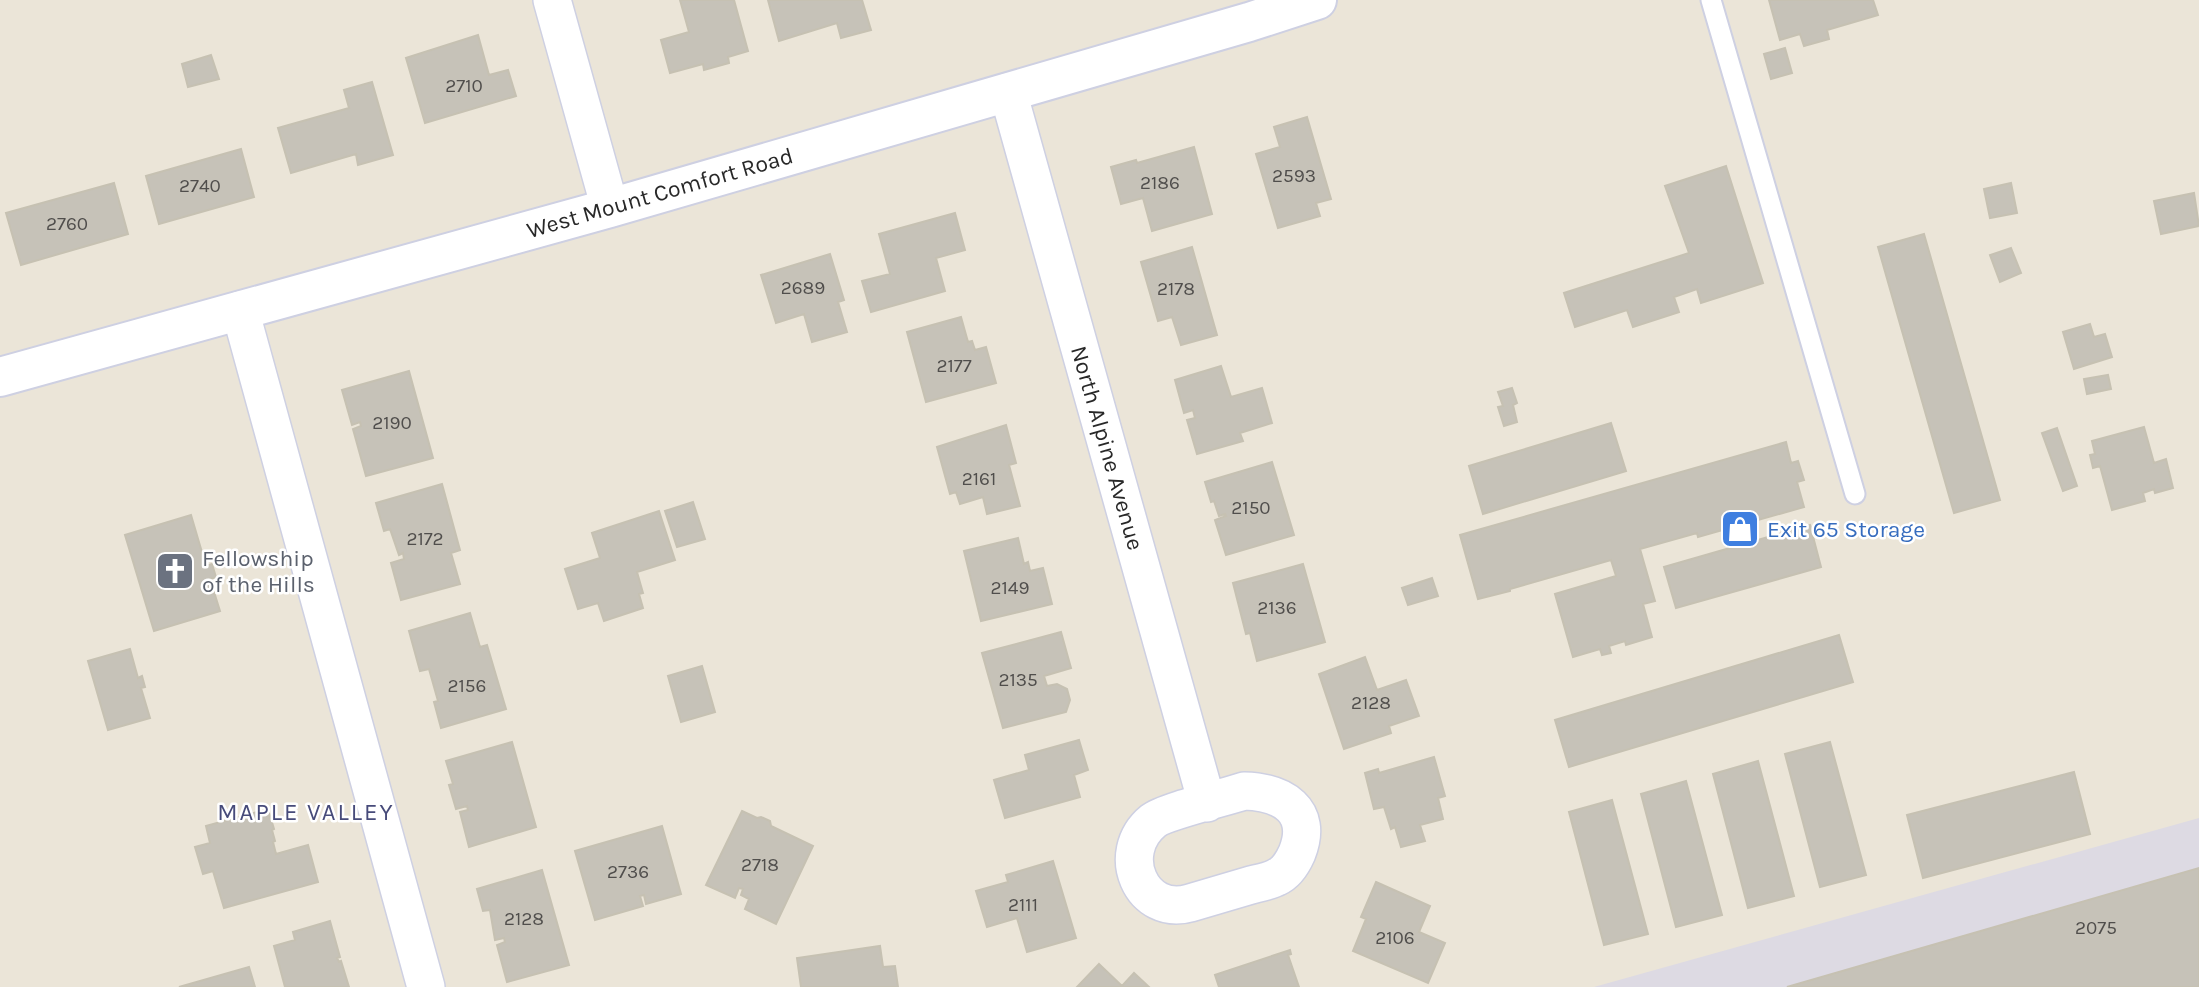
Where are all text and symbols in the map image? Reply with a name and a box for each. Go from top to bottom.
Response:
house number: 2710 [445,75,483,97]
street label: West Mount Comfort Road [524,142,796,244]
house number: 2593 [1272,165,1316,187]
house number: 2186 [1140,172,1180,194]
house number: 2740 [179,175,221,197]
house number: 2760 [46,213,88,235]
house number: 2689 [781,277,825,299]
house number: 2178 [1157,278,1195,300]
street label: North Alpine Avenue [1065,343,1149,553]
house number: 2177 [936,355,972,377]
house number: 2190 [372,412,412,434]
house number: 2161 [962,468,996,490]
house number: 2150 [1231,497,1271,519]
shop icon: Exit 65 Storage [1719,508,1761,550]
place label: Exit 65 Storage [1767,516,1925,543]
house number: 2172 [406,528,444,550]
place label: Fellowship of the Hills [202,545,315,598]
church icon: Fellowship of the Hills [154,550,196,592]
house number: 2149 [991,577,1029,599]
house number: 2136 [1257,597,1297,619]
house number: 2135 [998,669,1038,691]
house number: 2156 [448,675,486,697]
house number: 2128 [1351,692,1391,714]
district label: MAPLE VALLEY [217,798,395,826]
house number: 2718 [741,854,779,876]
house number: 2736 [607,861,649,883]
house number: 2111 [1008,894,1038,916]
house number: 2128 [504,908,544,930]
house number: 2075 [2075,917,2117,939]
house number: 2106 [1375,927,1415,949]

